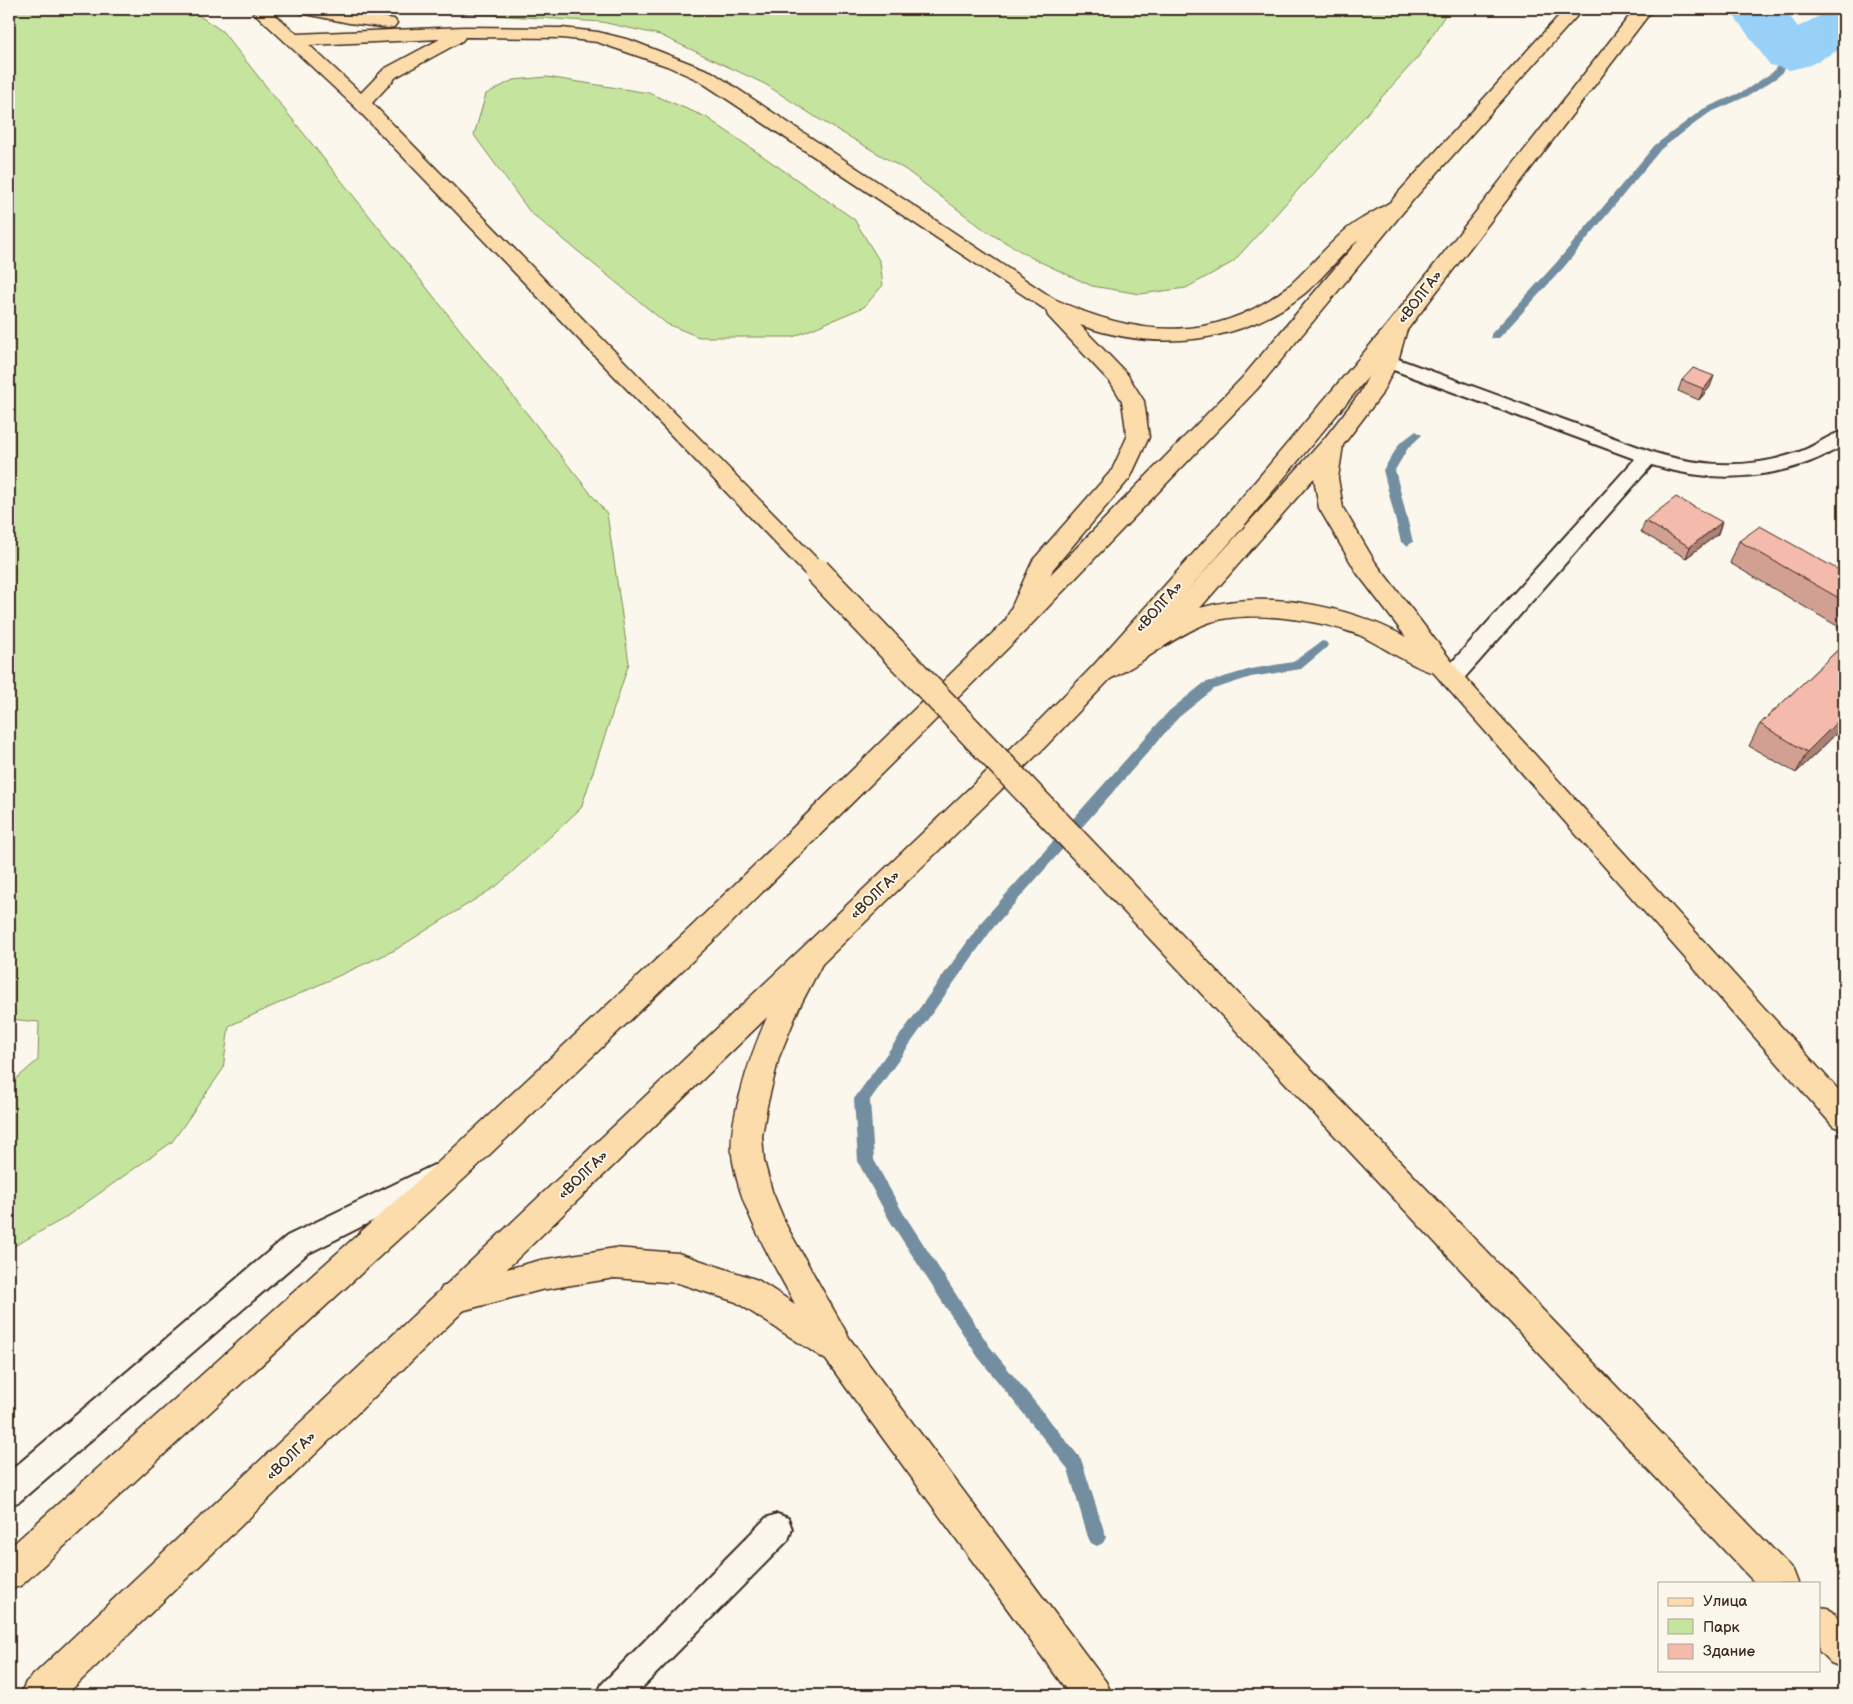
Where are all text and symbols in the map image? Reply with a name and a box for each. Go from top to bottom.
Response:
street label: «ВОЛГА» [1393,266,1447,328]
street label: «ВОЛГА» [1131,577,1187,637]
street label: «ВОЛГА» [846,866,904,924]
street label: «ВОЛГА» [554,1146,612,1204]
street label: «ВОЛГА» [262,1427,320,1485]
legend [1658,1582,1820,1672]
text: Улица [1703,1592,1748,1611]
text: Парк [1703,1618,1740,1637]
text: Здание [1703,1642,1755,1661]

